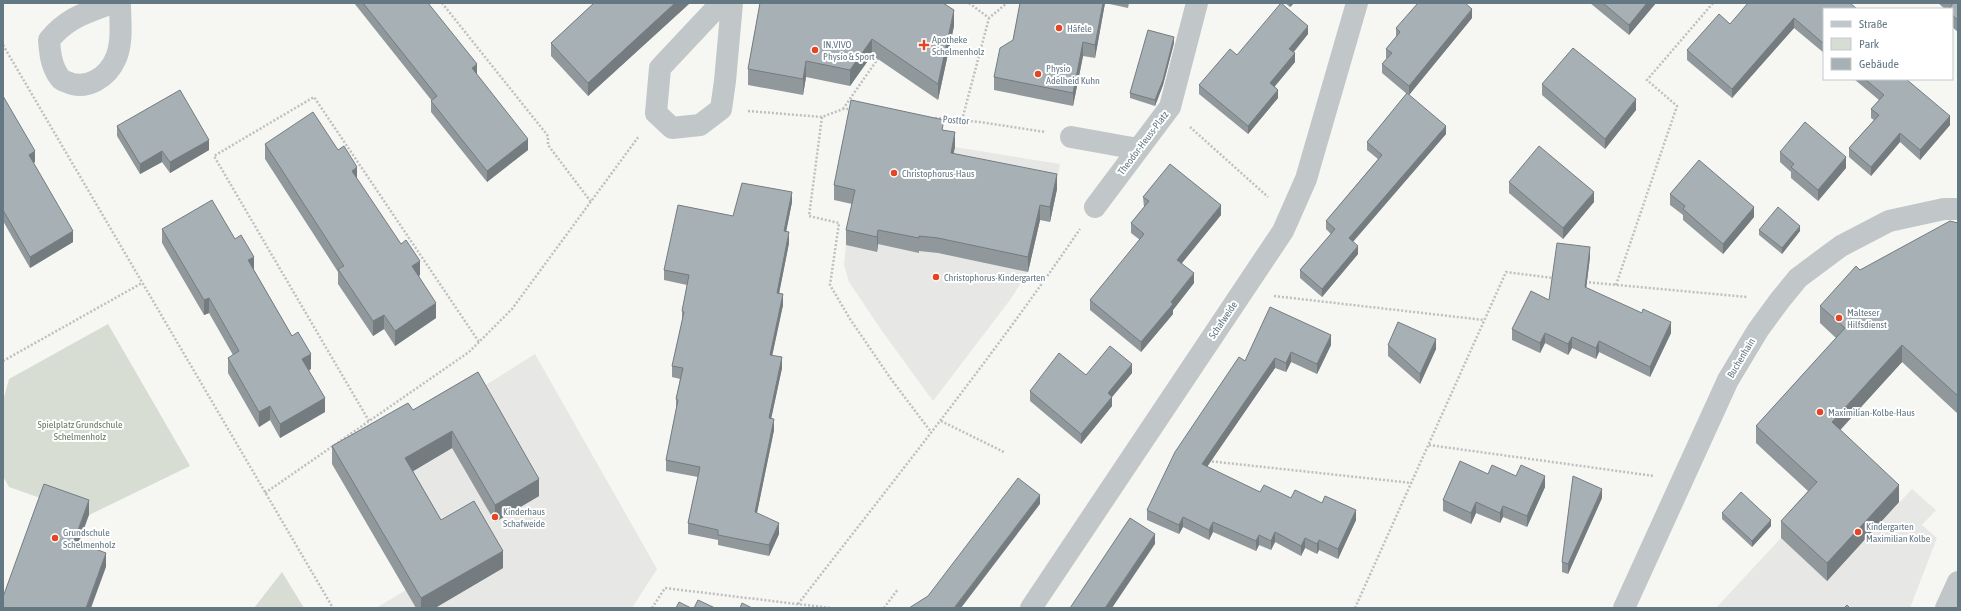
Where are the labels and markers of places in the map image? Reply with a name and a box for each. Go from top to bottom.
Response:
marker: Häfele [1054,23,1064,33]
place label: Häfele [1067,23,1092,34]
place label: Apotheke Schelmenholz [932,34,985,57]
place label: IN.VIVO Physio & Sport [823,39,875,62]
marker: Apotheke Schelmenholz [919,40,929,50]
marker: IN.VIVO Physio & Sport [810,45,820,55]
place label: Physio Adelheid Kuhn [1046,63,1100,86]
marker: Physio Adelheid Kuhn [1033,69,1043,79]
marker: Christophorus-Haus [889,168,899,178]
place label: Christophorus-Haus [902,168,975,179]
marker: Christophorus-Kindergarten [931,272,941,282]
place label: Christophorus-Kindergarten [944,272,1046,283]
place label: Malteser Hilfsdienst [1847,307,1887,330]
marker: Malteser Hilfsdienst [1834,313,1844,323]
marker: Maximilian-Kolbe-Haus [1815,407,1825,417]
place label: Maximilian-Kolbe-Haus [1828,407,1915,418]
place label: Kinderhaus Schafweide [503,506,546,529]
marker: Kinderhaus Schafweide [490,512,500,522]
place label: Kindergarten Maximilian Kolbe [1866,521,1931,544]
place label: Grundschule Schelmenholz [63,527,116,550]
marker: Kindergarten Maximilian Kolbe [1853,527,1863,537]
marker: Grundschule Schelmenholz [50,533,60,543]

